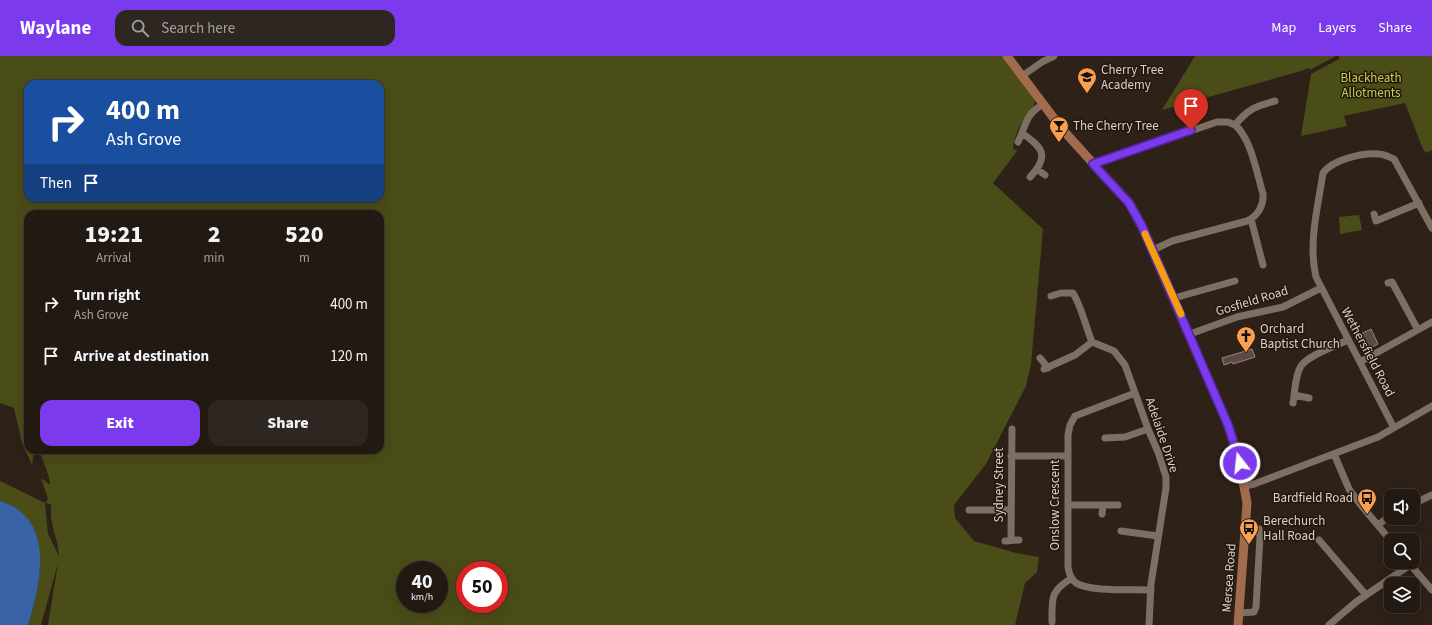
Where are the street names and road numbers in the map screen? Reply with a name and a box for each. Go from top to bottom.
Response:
street label: Gosfield Road [1214,281,1290,321]
street label: Wethersfield Road [1337,304,1399,400]
street label: Adelaide Drive [1141,395,1183,475]
street label: Sydney Street [990,447,1008,523]
street label: Onslow Crescent [1046,459,1064,550]
street label: Mersea Road [1218,543,1240,613]

